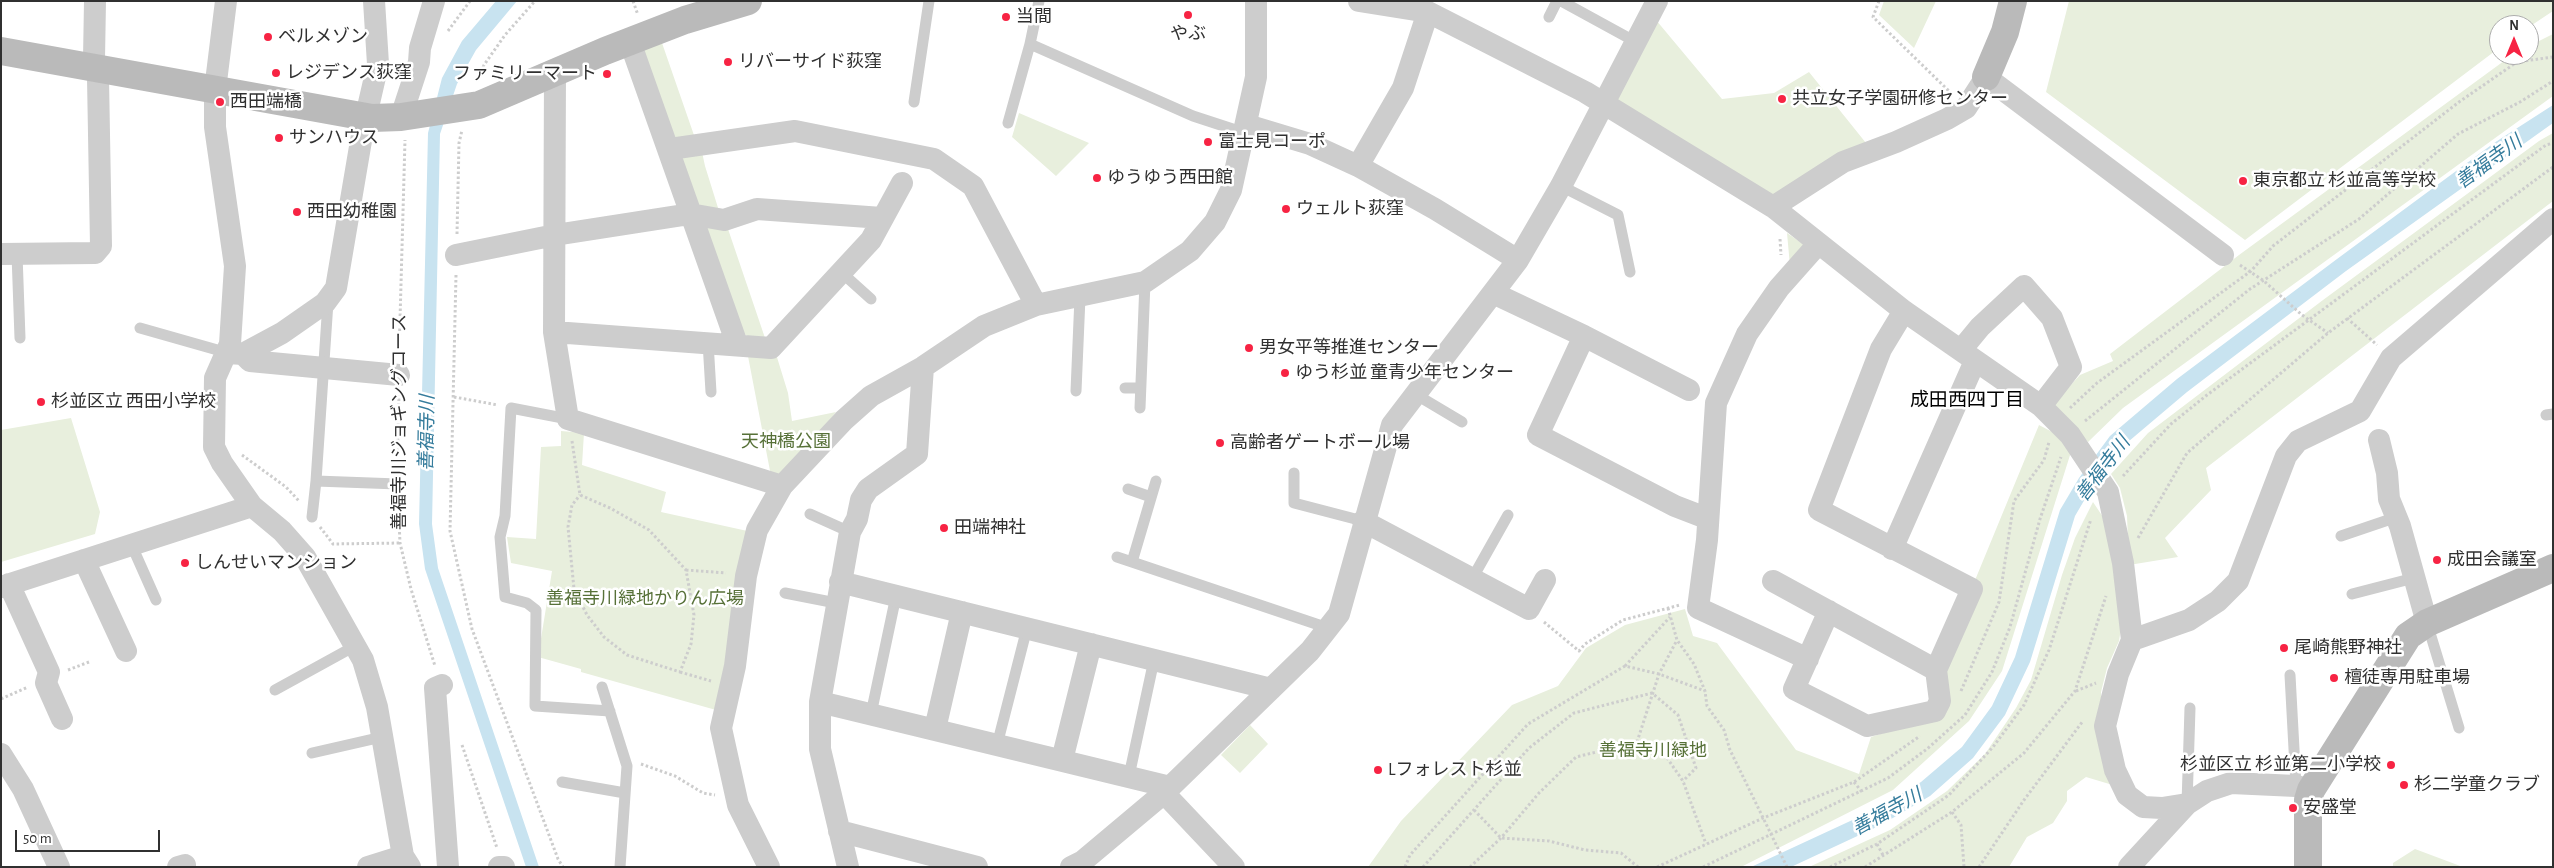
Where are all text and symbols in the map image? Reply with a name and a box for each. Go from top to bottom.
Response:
place label: 当間 [1016,6,1052,28]
marker: やぶ [1182,9,1194,21]
marker: 当間 [1000,11,1012,23]
north arrow [2489,15,2539,65]
text: N [2509,19,2519,33]
place label: やぶ [1170,23,1206,45]
place label: ベルメゾン [278,26,368,48]
marker: ベルメゾン [262,31,274,43]
place label: リバーサイド荻窪 [738,51,882,73]
marker: リバーサイド荻窪 [722,56,734,68]
place label: レジデンス荻窪 [286,62,412,84]
place label: ファミリーマート [453,63,597,85]
marker: レジデンス荻窪 [270,67,282,79]
marker: ファミリーマート [601,68,613,80]
place label: 共立女子学園研修センター [1792,88,2008,110]
place label: 西田端橋 [230,91,302,113]
marker: 共立女子学園研修センター [1776,93,1788,105]
marker: 西田端橋 [214,96,226,108]
place label: サンハウス [289,127,379,149]
water label: 善福寺川 [2452,130,2526,194]
place label: 富士見コーポ [1218,131,1326,153]
marker: サンハウス [273,132,285,144]
marker: 富士見コーポ [1202,136,1214,148]
place label: ゆうゆう西田館 [1107,167,1233,189]
place label: 東京都立 杉並高等学校 [2253,170,2436,192]
marker: ゆうゆう西田館 [1091,172,1103,184]
marker: 東京都立 杉並高等学校 [2237,175,2249,187]
place label: ウェルト荻窪 [1296,198,1404,220]
place label: 西田幼稚園 [307,201,397,223]
marker: ウェルト荻窪 [1280,203,1292,215]
marker: 西田幼稚園 [291,206,303,218]
street label: 善福寺川ジョギングコース [389,314,411,530]
place label: 男女平等推進センター [1259,337,1439,359]
marker: 男女平等推進センター [1243,342,1255,354]
place label: ゆう杉並 童青少年センター [1295,362,1514,384]
marker: ゆう杉並 童青少年センター [1279,367,1291,379]
district label: 成田西四丁目 [1910,389,2024,411]
place label: 杉並区立 西田小学校 [51,391,216,413]
water label: 善福寺川 [415,395,439,471]
marker: 杉並区立 西田小学校 [35,396,47,408]
park label: 天神橋公園 [741,431,831,453]
place label: 高齢者ゲートボール場 [1230,432,1410,454]
water label: 善福寺川 [2071,432,2135,506]
marker: 高齢者ゲートボール場 [1214,437,1226,449]
place label: 田端神社 [954,517,1026,539]
marker: 田端神社 [938,522,950,534]
place label: 成田会議室 [2447,549,2537,571]
place label: しんせいマンション [195,552,357,574]
marker: 成田会議室 [2431,554,2443,566]
marker: しんせいマンション [179,557,191,569]
park label: 善福寺川緑地かりん広場 [546,588,744,610]
place label: 尾崎熊野神社 [2294,637,2402,659]
marker: 尾崎熊野神社 [2278,642,2290,654]
place label: 檀徒専用駐車場 [2344,667,2470,689]
marker: 檀徒専用駐車場 [2328,672,2340,684]
park label: 善福寺川緑地 [1599,740,1707,762]
place label: 杉並区立 杉並第二小学校 [2180,754,2381,776]
place label: Lフォレスト杉並 [1388,759,1521,781]
marker: 杉並区立 杉並第二小学校 [2385,759,2397,771]
marker: Lフォレスト杉並 [1372,764,1384,776]
place label: 杉二学童クラブ [2414,774,2540,796]
marker: 杉二学童クラブ [2398,779,2410,791]
water label: 善福寺川 [1848,784,1926,840]
place label: 安盛堂 [2303,797,2357,819]
marker: 安盛堂 [2287,802,2299,814]
scale bar [18,820,162,852]
text: 50 m [23,831,52,846]

